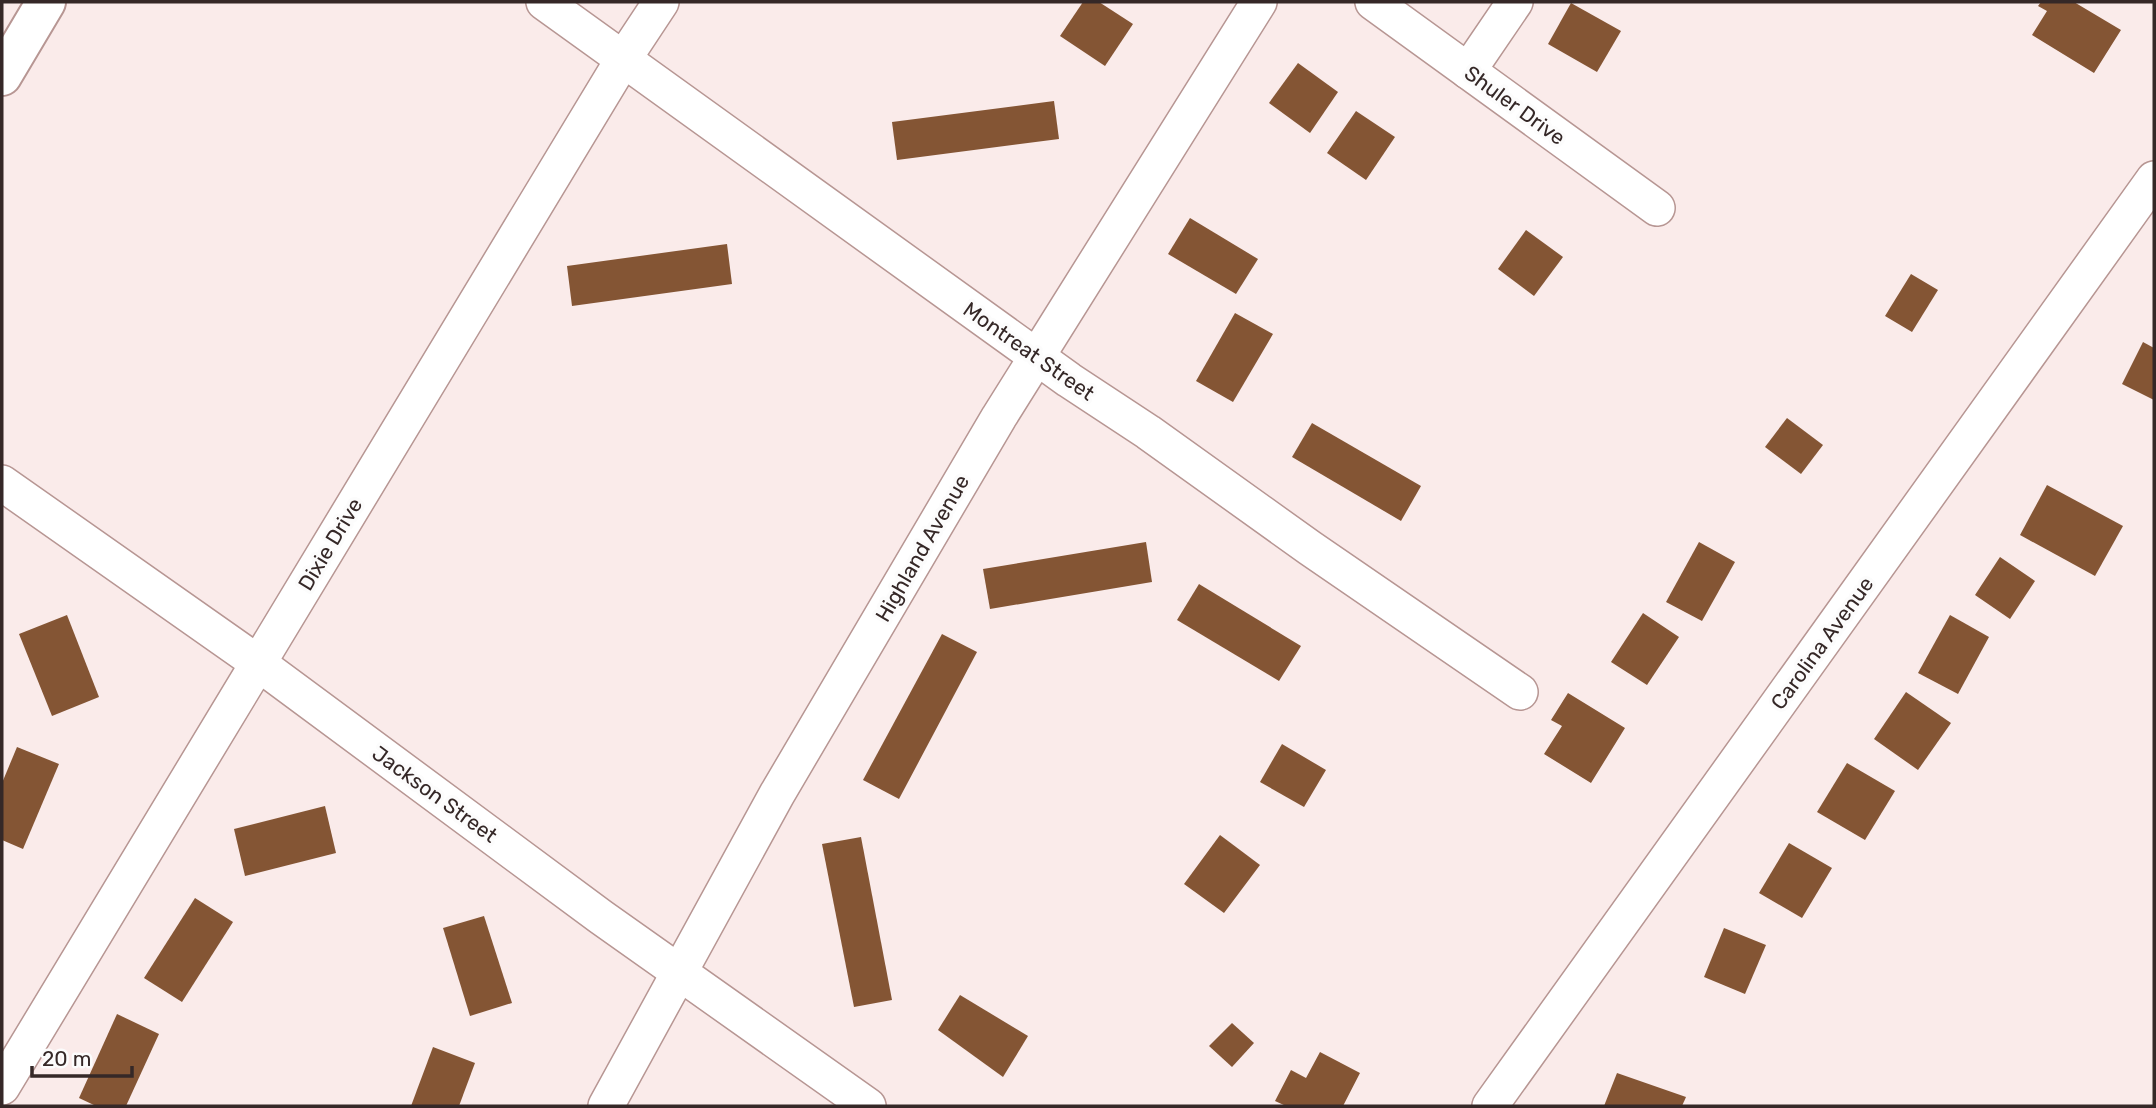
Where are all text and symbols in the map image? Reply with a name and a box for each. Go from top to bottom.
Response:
street label: Shuler Drive [1460,60,1570,150]
street label: Montreat Street [959,296,1099,406]
street label: Highland Avenue [870,470,974,626]
street label: Dixie Drive [293,493,367,595]
street label: Carolina Avenue [1765,572,1879,714]
street label: Jackson Street [368,740,502,848]
scale bar [32,1034,131,1078]
text: 20 m [42,1046,91,1071]

